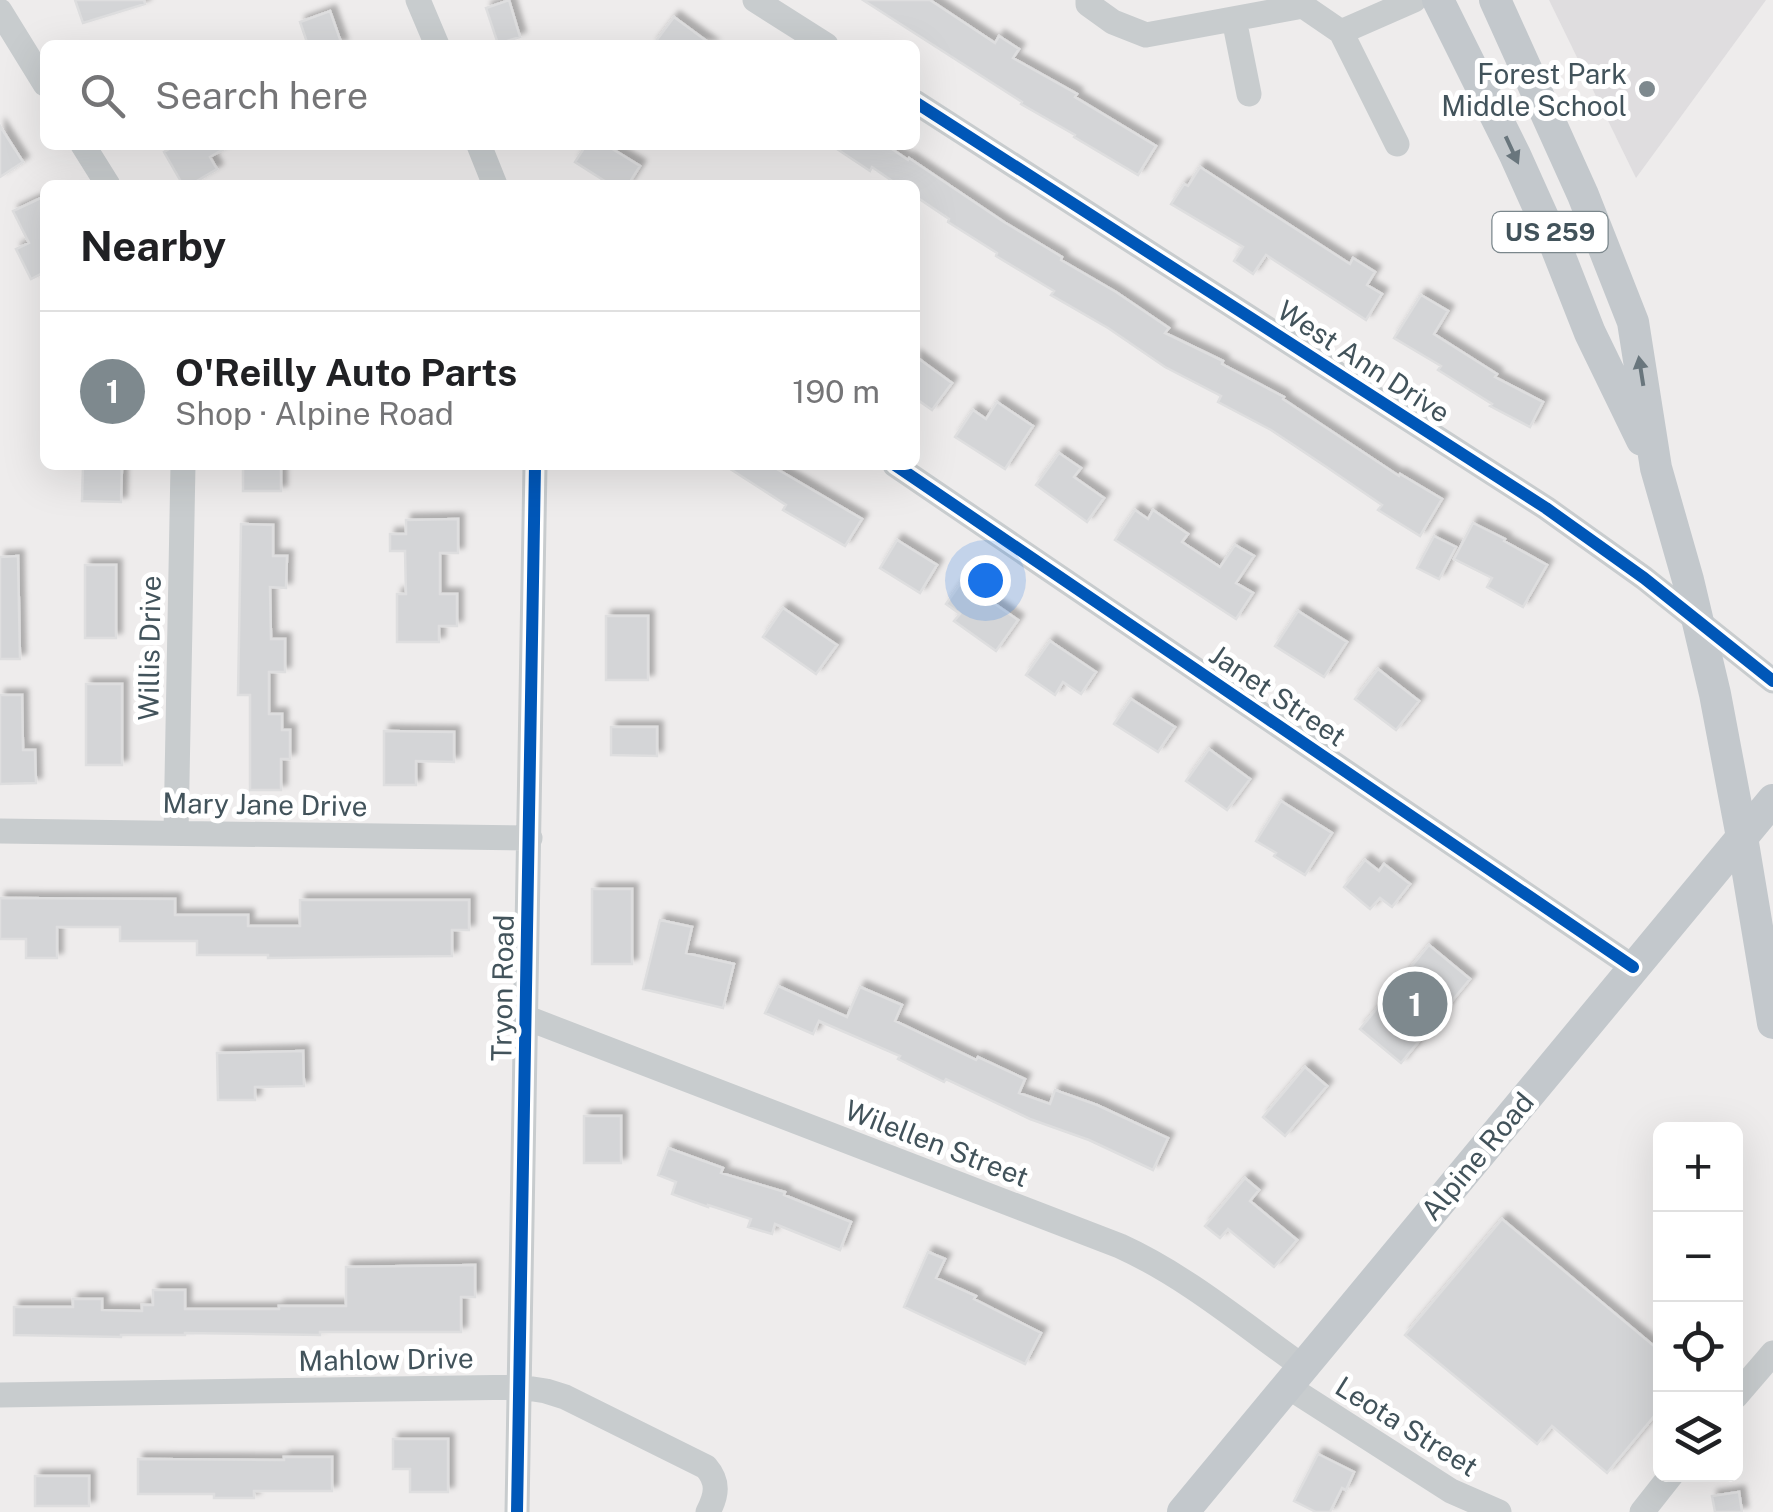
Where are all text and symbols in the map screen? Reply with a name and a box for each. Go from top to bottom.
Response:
search box [40,40,920,150]
place label: Forest Park Middle School [1441,57,1627,122]
icon: search [75,68,130,123]
text: Search here [155,73,368,118]
marker: Forest Park Middle School [1636,78,1658,100]
one-way arrow [1504,136,1521,165]
road number: US 259 [1492,212,1608,252]
text: Nearby [80,221,226,270]
street label: West Ann Drive [1272,293,1456,429]
text: O'Reilly Auto Parts [175,350,517,395]
one-way arrow [1633,355,1648,387]
text: 1 [106,373,119,410]
text: 190 m [792,373,880,410]
text: Shop · Alpine Road [175,395,454,432]
your location [960,555,1011,606]
street label: Willis Drive [131,575,167,721]
street label: Janet Street [1204,637,1352,753]
street label: Mary Jane Drive [162,786,368,822]
street label: Tryon Road [484,914,520,1062]
pin: 1 [1382,966,1448,1042]
street label: Alpine Road [1414,1085,1540,1227]
street label: Wilellen Street [841,1093,1033,1193]
map controls [1653,1122,1743,1482]
button: + [1653,1122,1743,1212]
button: − [1653,1212,1743,1302]
button: locate [1653,1302,1743,1392]
street label: Mahlow Drive [298,1341,474,1377]
street label: Leota Street [1330,1369,1484,1483]
button: layers [1653,1392,1743,1482]

